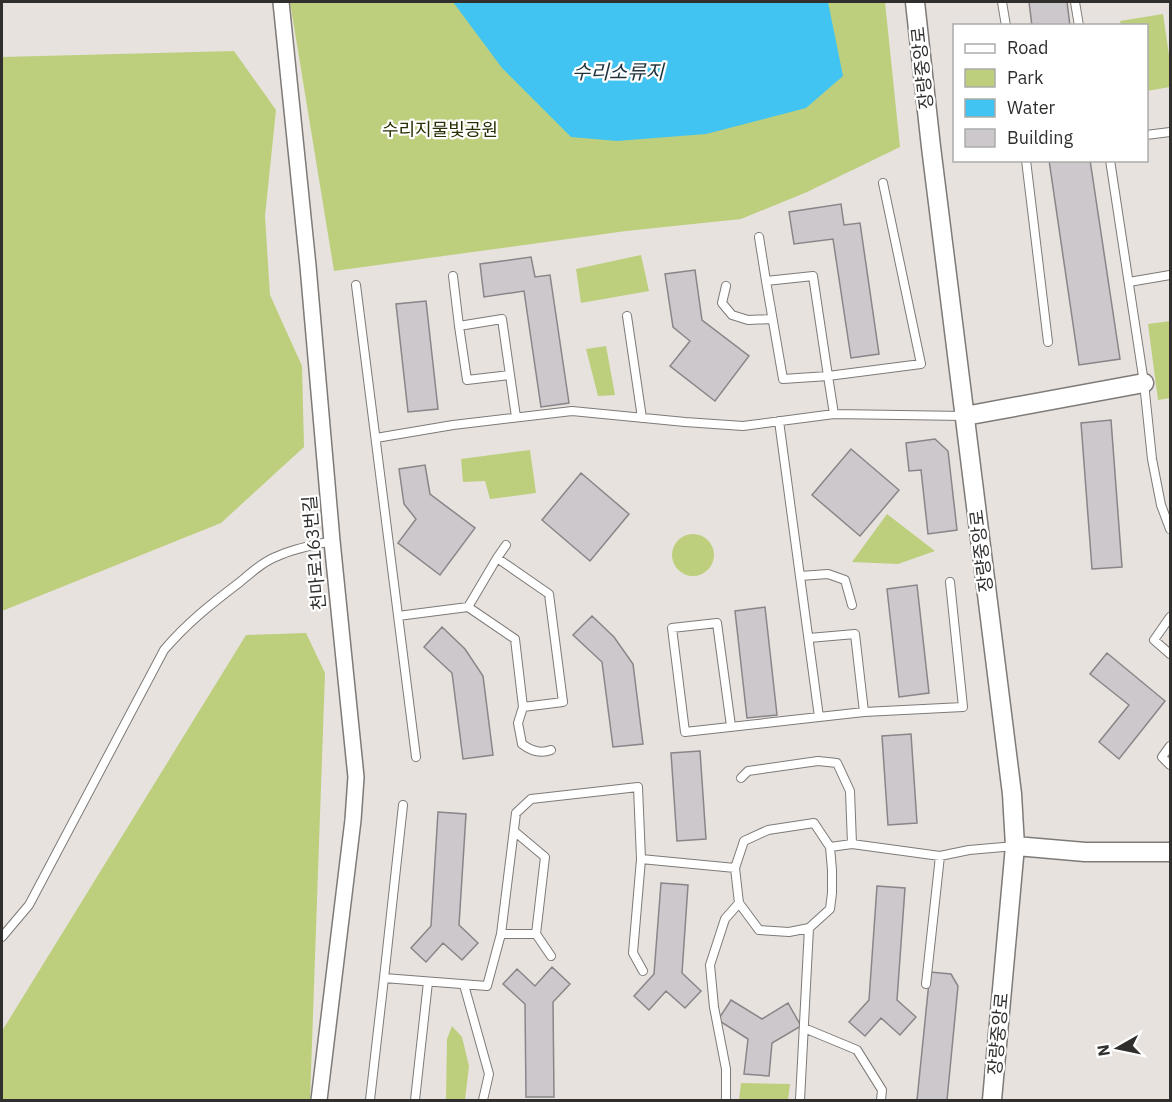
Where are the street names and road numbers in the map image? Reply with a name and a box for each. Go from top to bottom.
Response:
street label: 장량중앙로 [906,26,938,110]
street label: 천마로163번길 [298,495,330,611]
street label: 장량중앙로 [965,509,997,593]
street label: 장량중앙로 [983,992,1013,1076]

